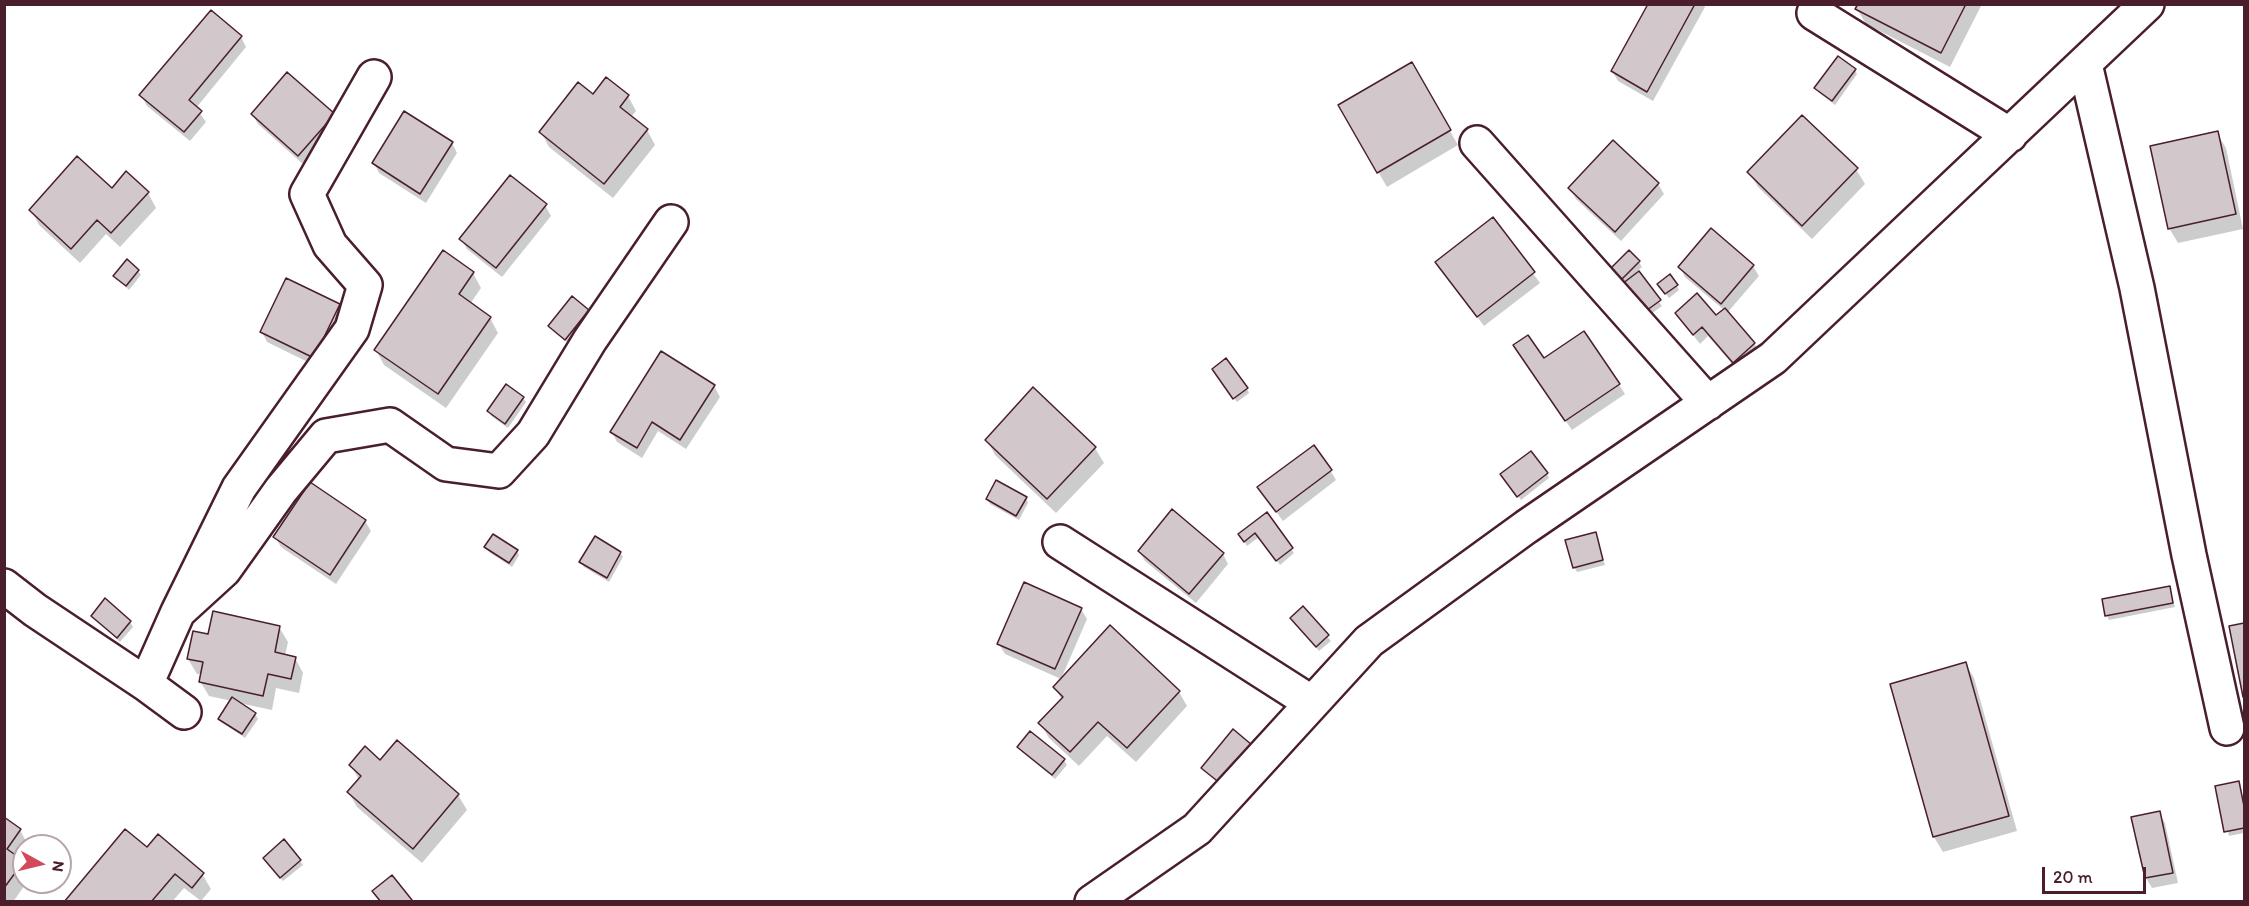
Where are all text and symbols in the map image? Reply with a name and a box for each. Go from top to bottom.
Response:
north arrow [12,834,72,894]
scale bar [2045,855,2148,893]
text: N [48,860,68,873]
text: 20 m [2053,866,2093,888]

